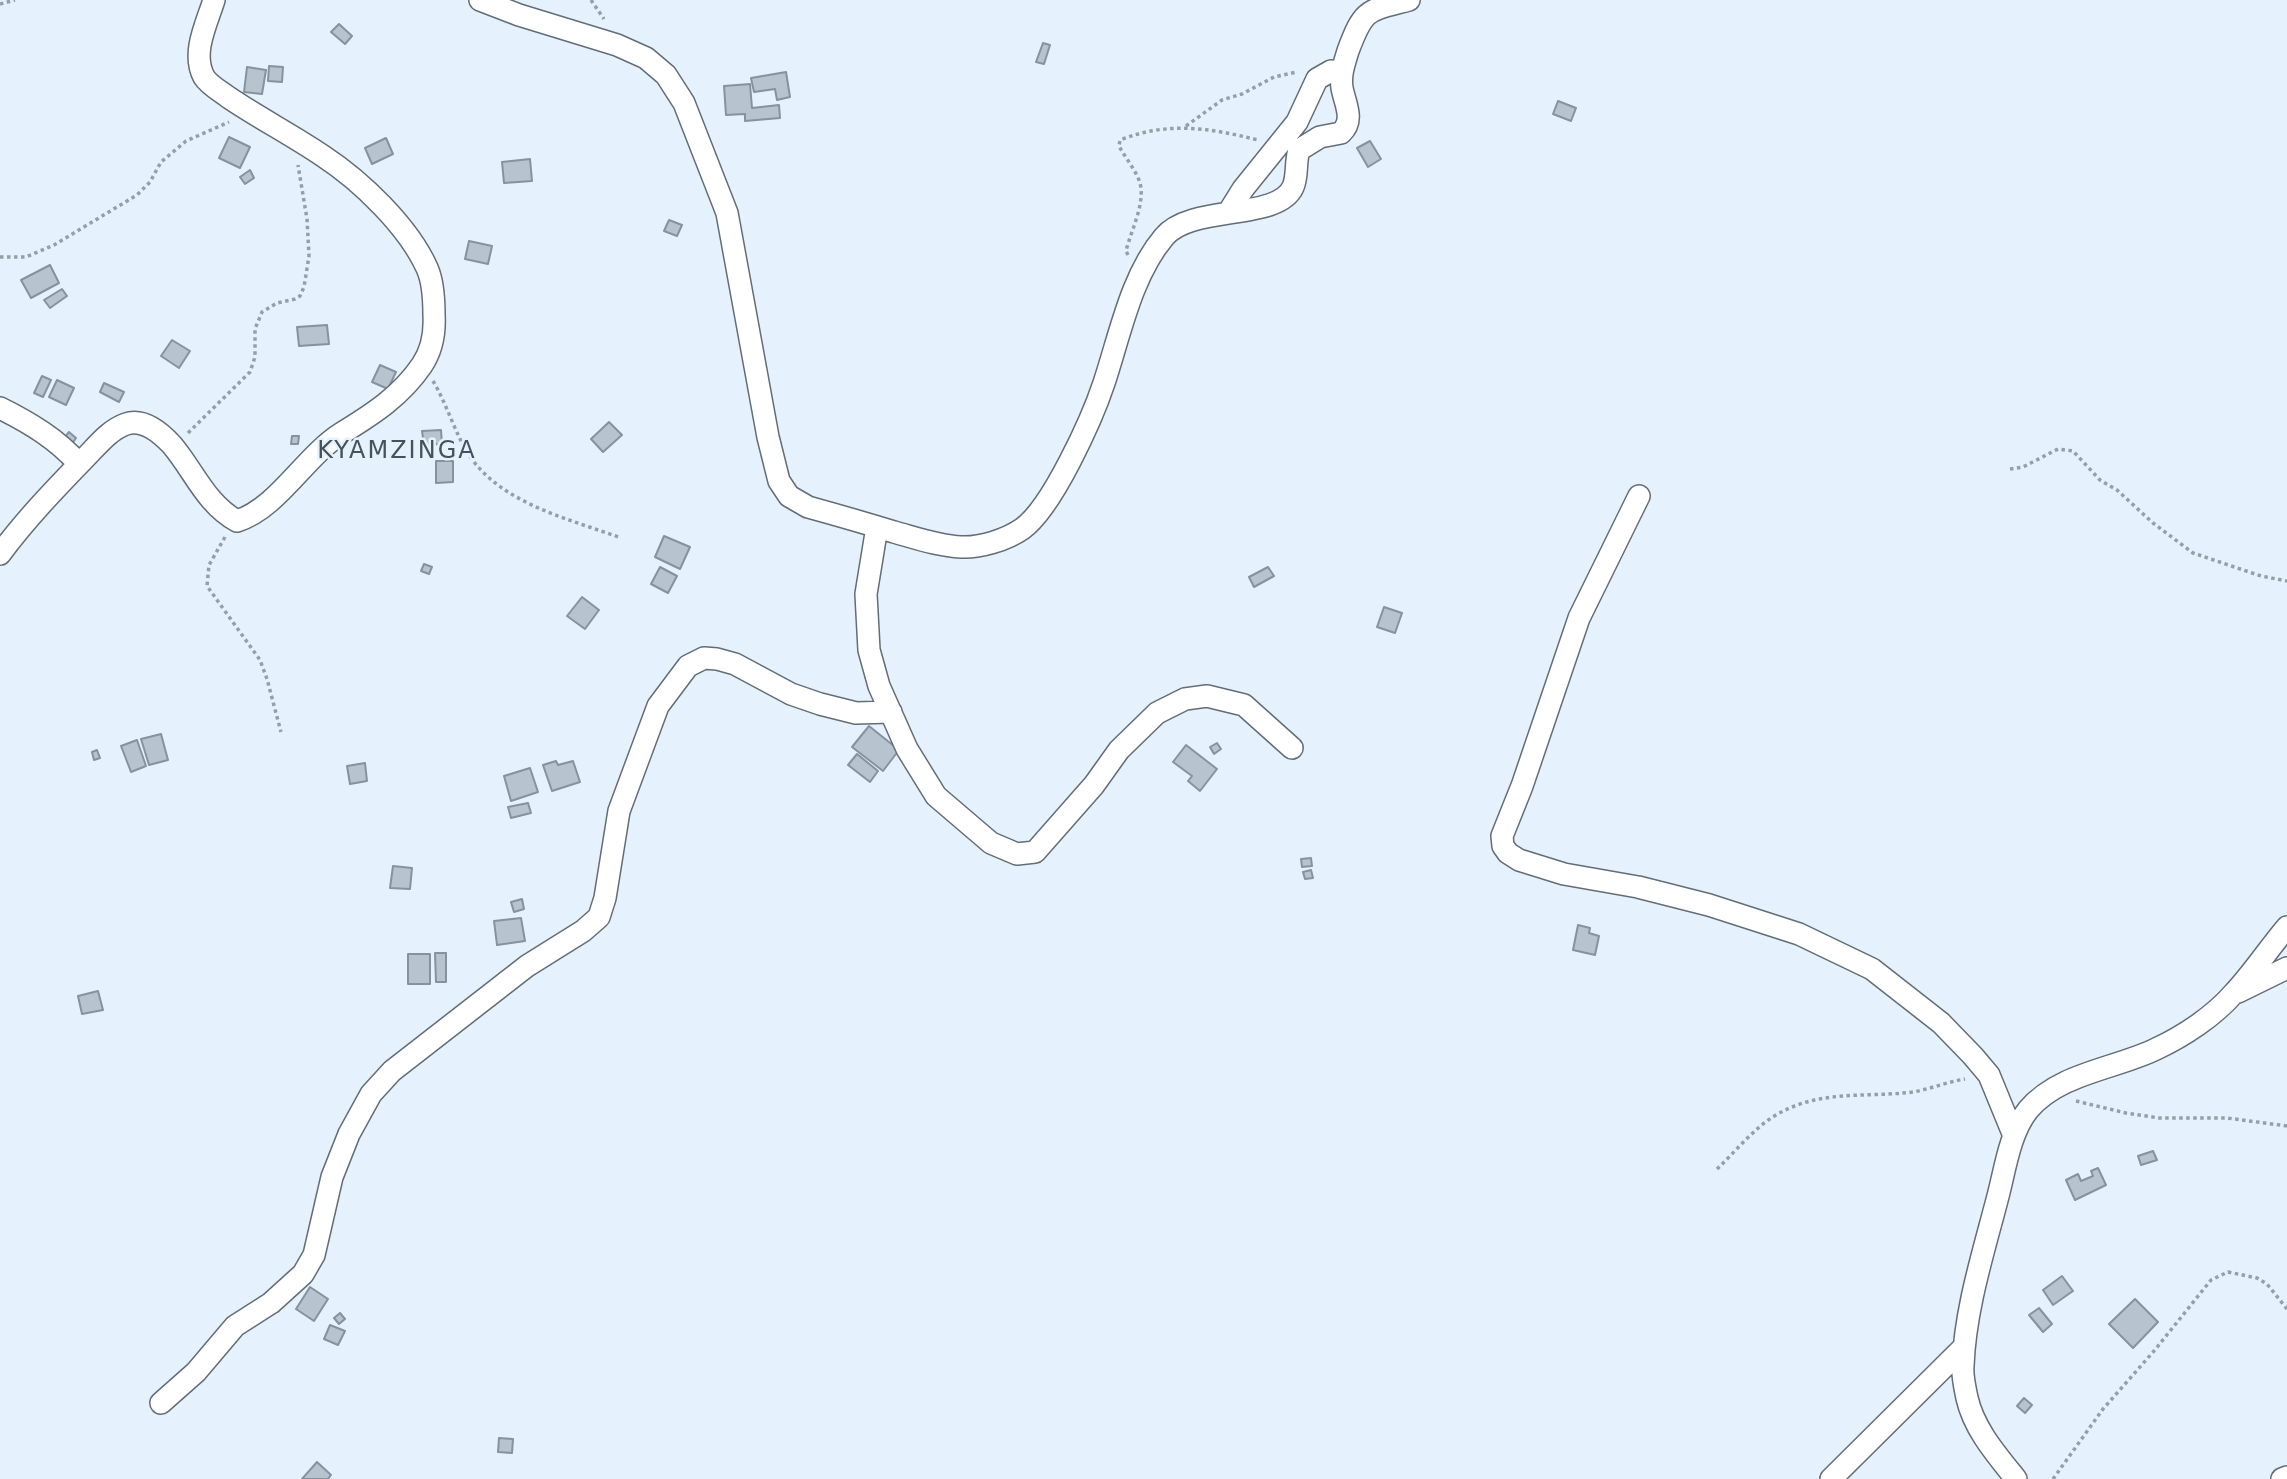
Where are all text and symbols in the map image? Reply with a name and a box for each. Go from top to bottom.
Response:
district label: KYAMZINGA [318,438,476,466]

